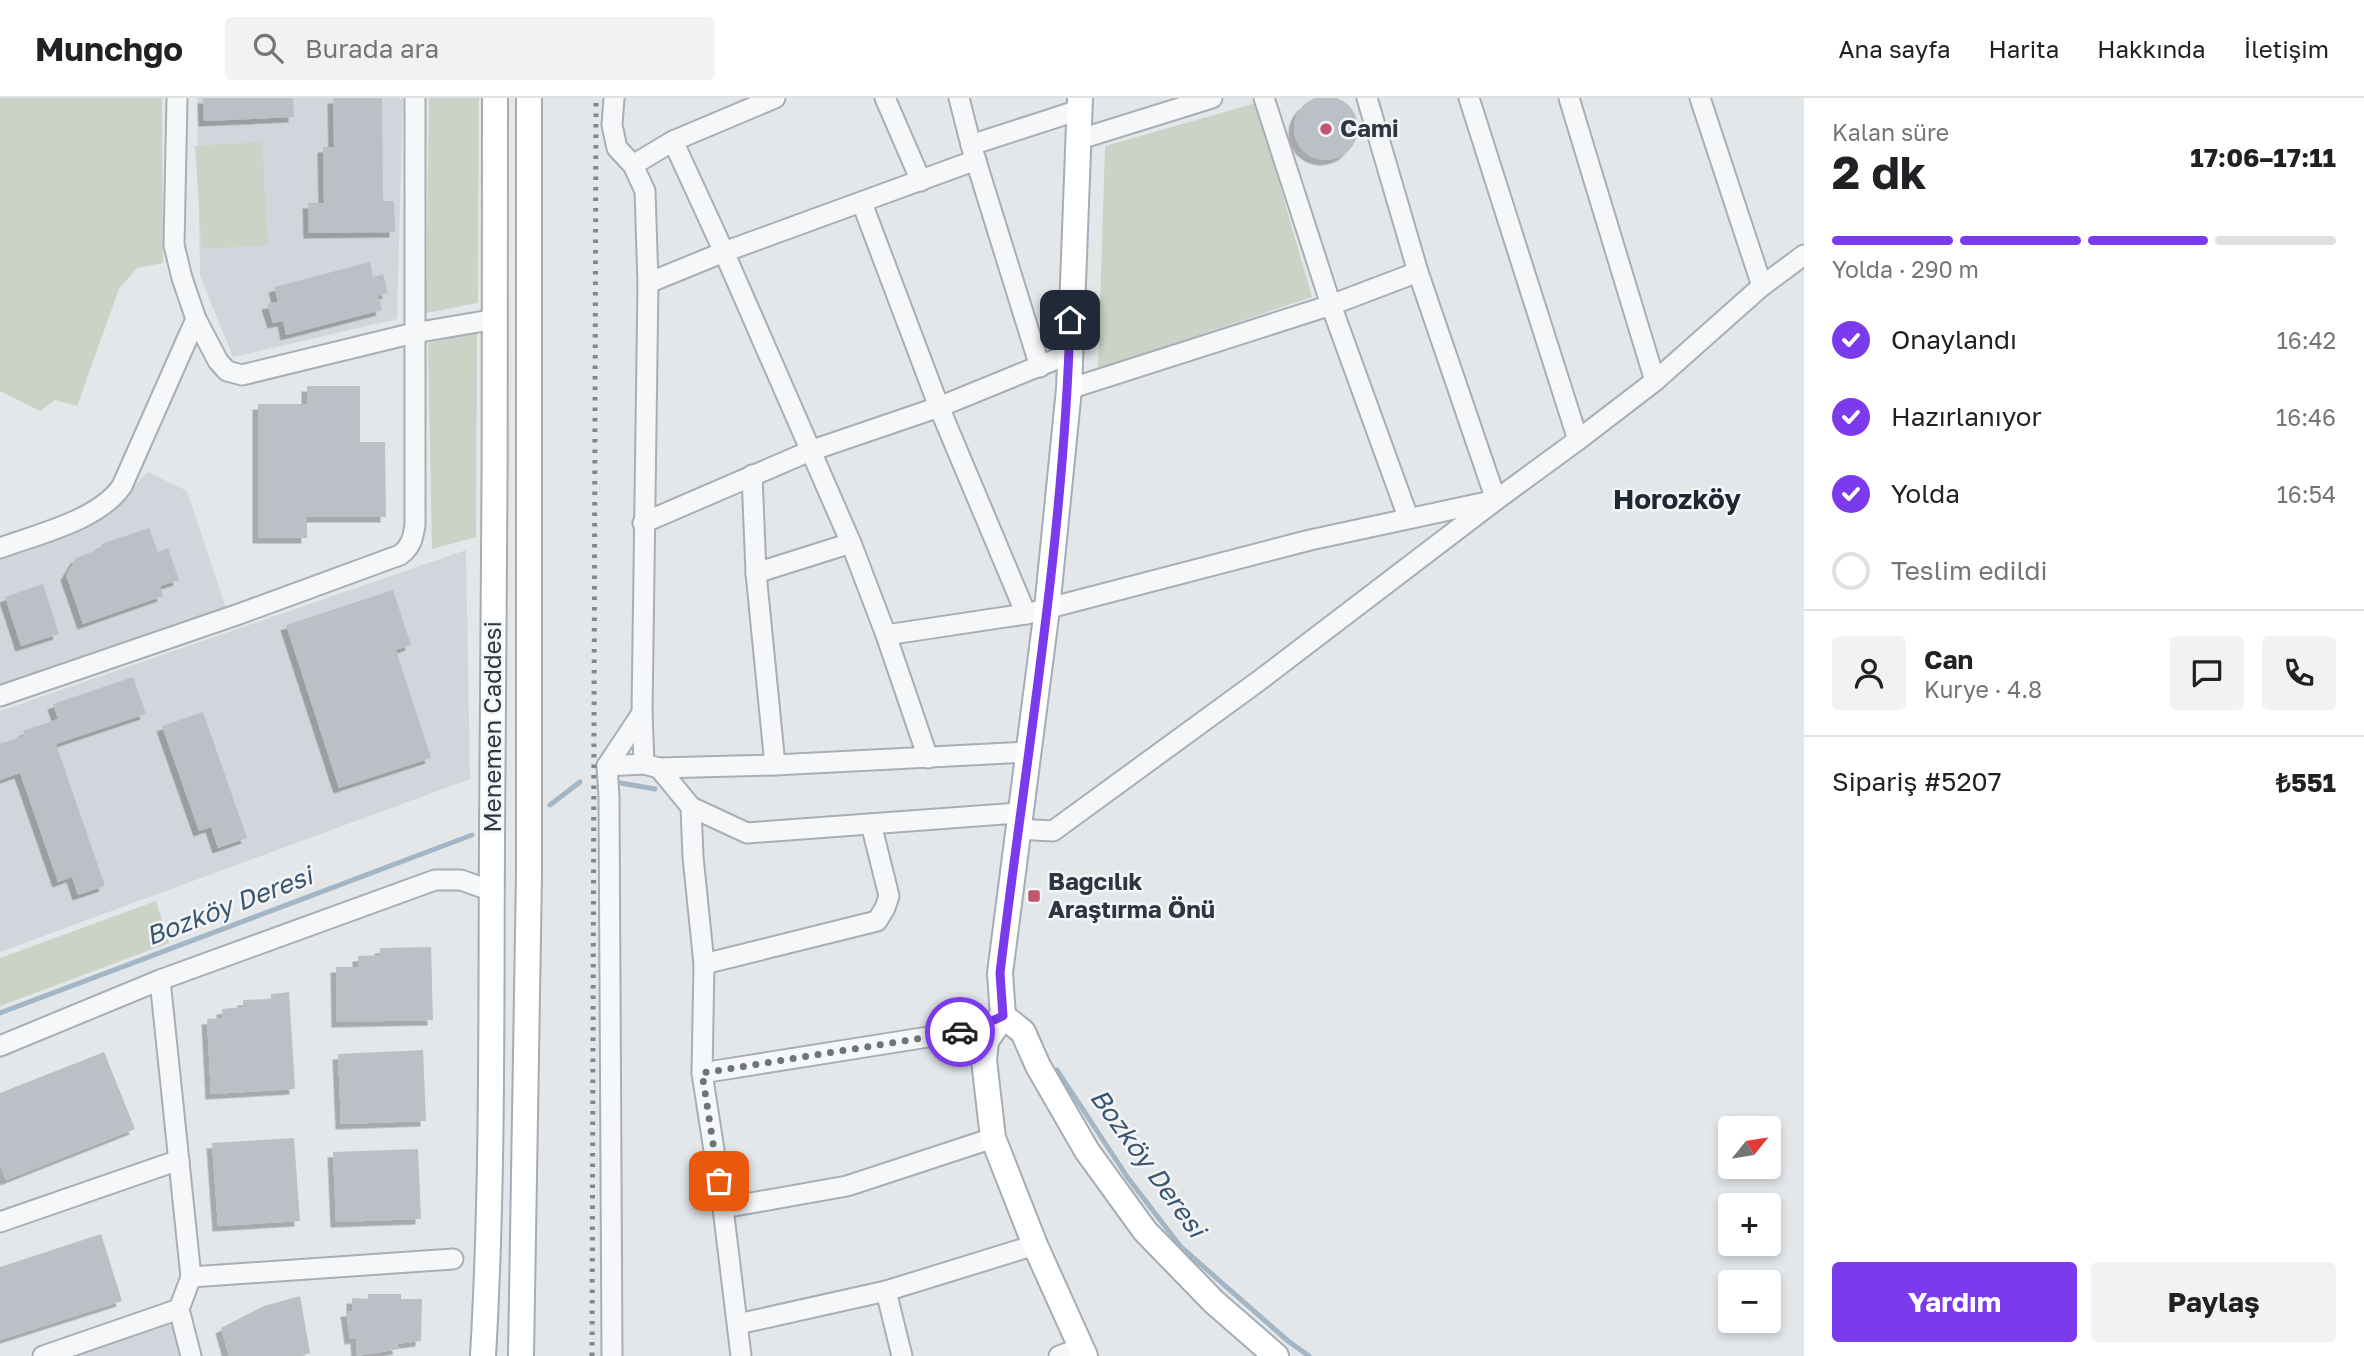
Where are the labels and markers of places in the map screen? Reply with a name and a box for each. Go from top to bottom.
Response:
place label: Cami [1340,113,1399,142]
marker: Cami [1318,121,1334,137]
pin [1040,290,1100,350]
place label: Bağcılık Araştırma Önü [1048,866,1215,923]
marker: Bağcılık Araştırma Önü [1026,888,1042,904]
pin [689,1151,749,1211]

